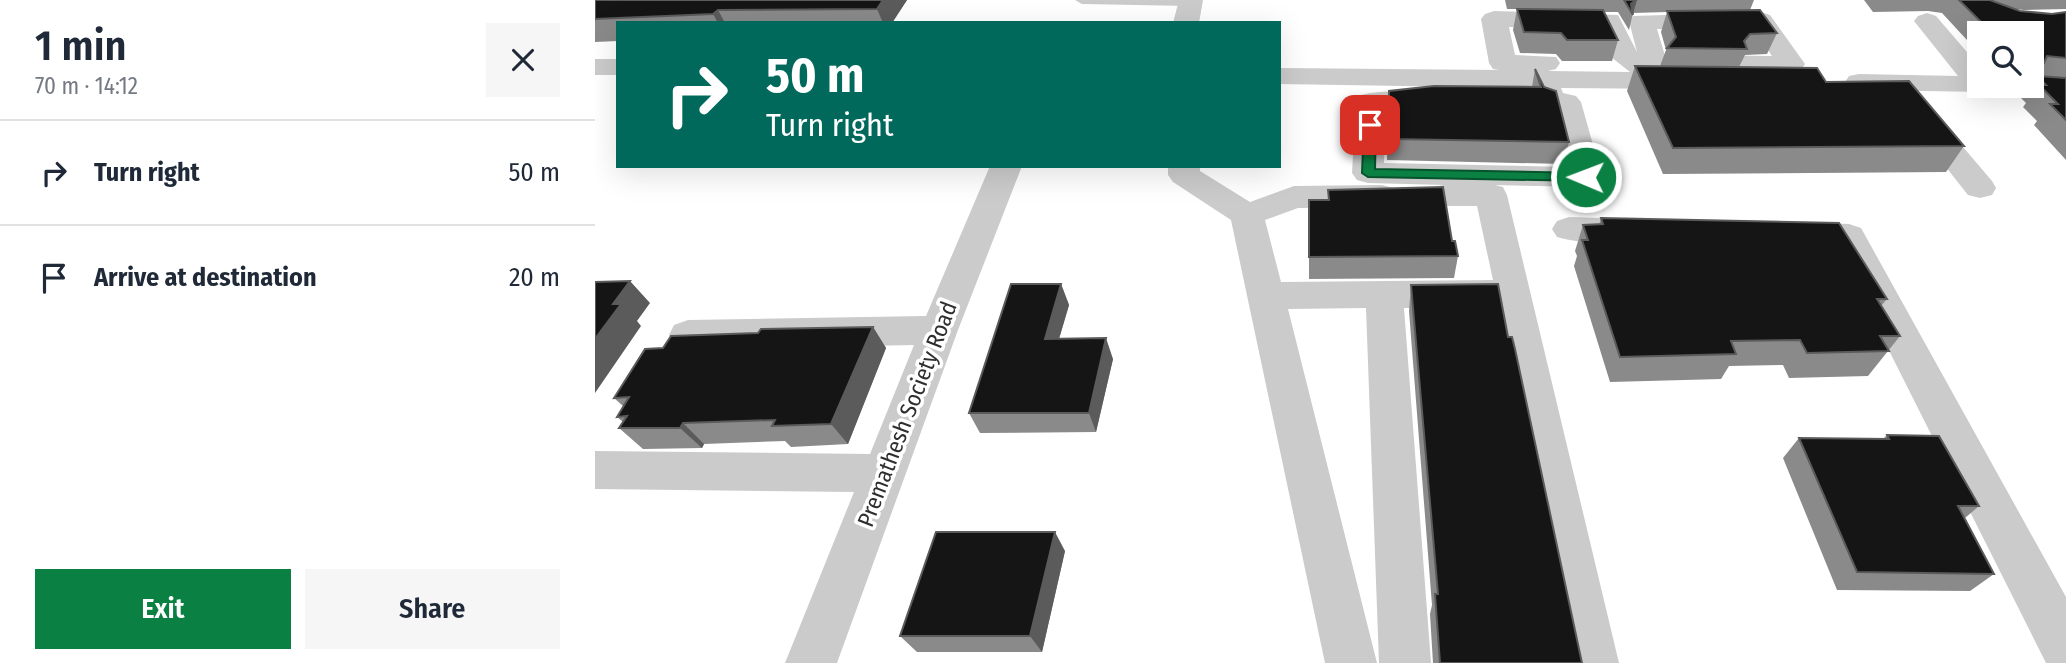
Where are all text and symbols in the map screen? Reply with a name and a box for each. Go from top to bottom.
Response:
text: 1 min [35,21,126,71]
map controls [1967,21,2044,98]
button: search [1967,21,2044,98]
button: close [486,23,560,97]
text: 50 m [766,46,864,105]
icon: right [651,49,742,140]
text: 70 m · 14:12 [35,72,138,100]
pin [1340,95,1400,155]
text: Turn right [766,106,893,144]
icon: arrive [1351,106,1389,144]
position arrow [1549,140,1623,214]
icon: right [35,154,73,192]
text: Turn right [94,157,200,188]
text: 50 m [508,157,560,188]
icon: arrive [35,259,73,297]
text: Arrive at destination [94,262,317,293]
text: 20 m [509,262,560,293]
street label: Premathesh Society Road [851,297,963,531]
button: Exit [35,569,291,649]
button: Share [305,569,560,649]

